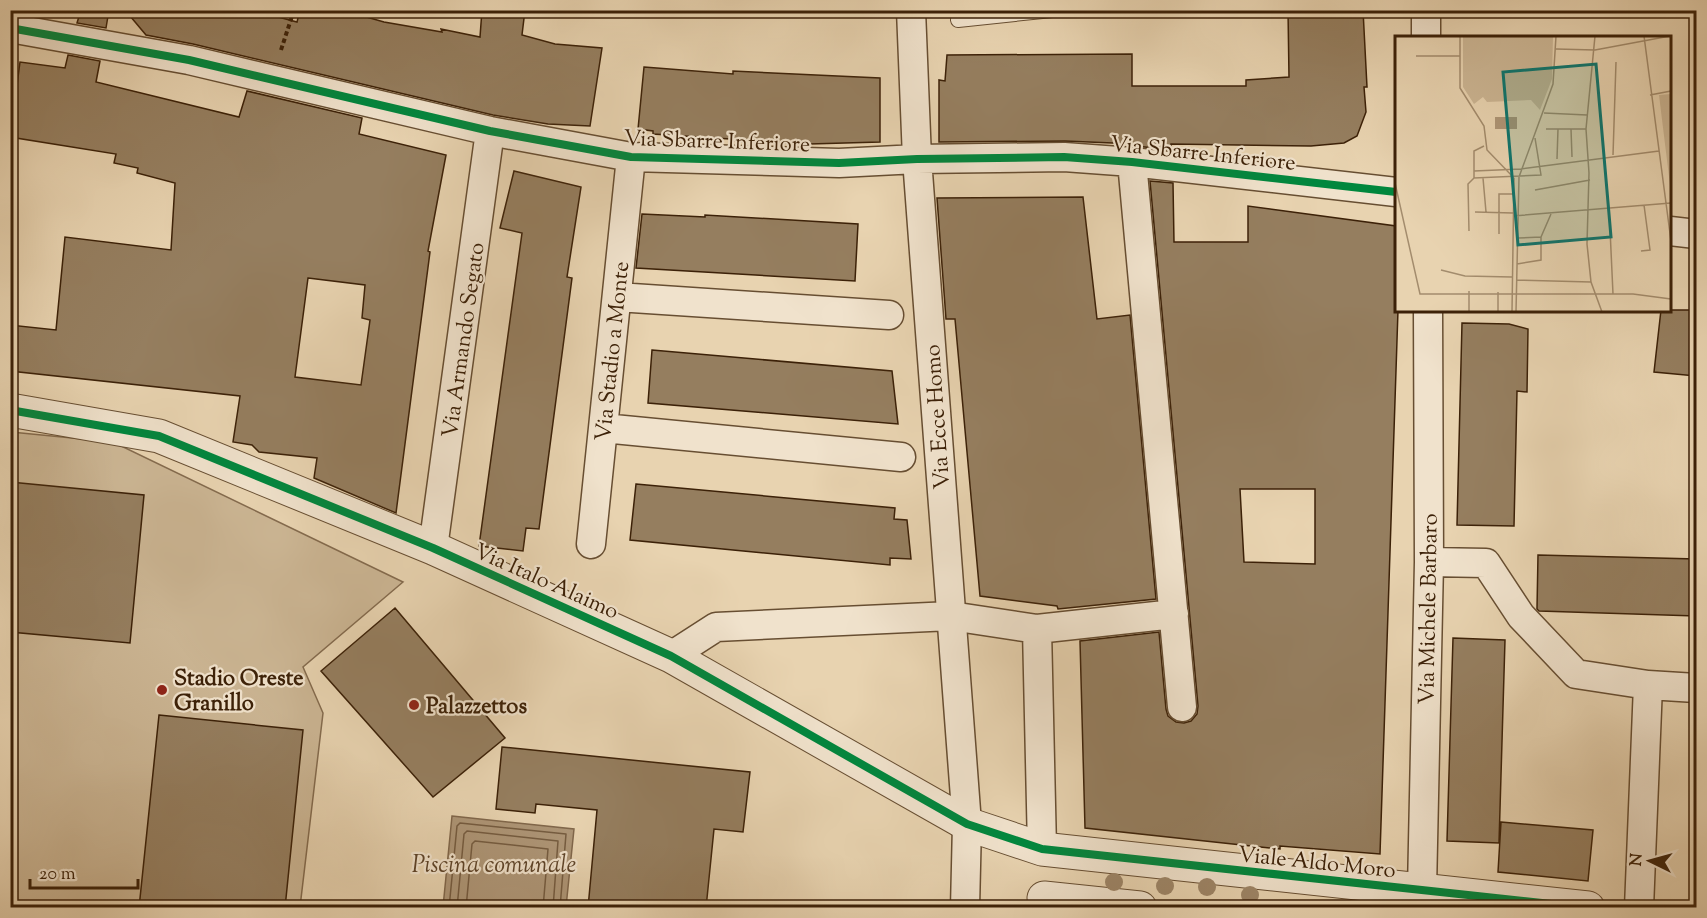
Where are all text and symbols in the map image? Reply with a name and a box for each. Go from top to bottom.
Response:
inset map [1395,36,1671,312]
street label: Via Sbarre Inferiore [623,124,811,162]
street label: Via Sbarre Inferiore [1108,129,1297,181]
street label: Via Armando Segato [435,241,495,440]
street label: Via Stadio a Monte [589,260,639,443]
street label: Via Ecce Homo [918,343,960,490]
street label: Via Michele Barbaro [1412,513,1448,705]
street label: Via Italo Alaimo [468,537,623,629]
place label: Stadio Oreste Granillo [174,664,303,721]
marker: Stadio Oreste Granillo [155,683,169,697]
place label: Palazzettos [426,692,527,724]
marker: Palazzettos [407,698,421,712]
north arrow [1620,831,1680,891]
street label: Viale Aldo Moro [1236,840,1397,888]
water label: Piscina comunale [412,849,576,883]
scale bar [30,852,138,890]
text: N [1626,852,1650,867]
text: 20 m [39,862,76,888]

